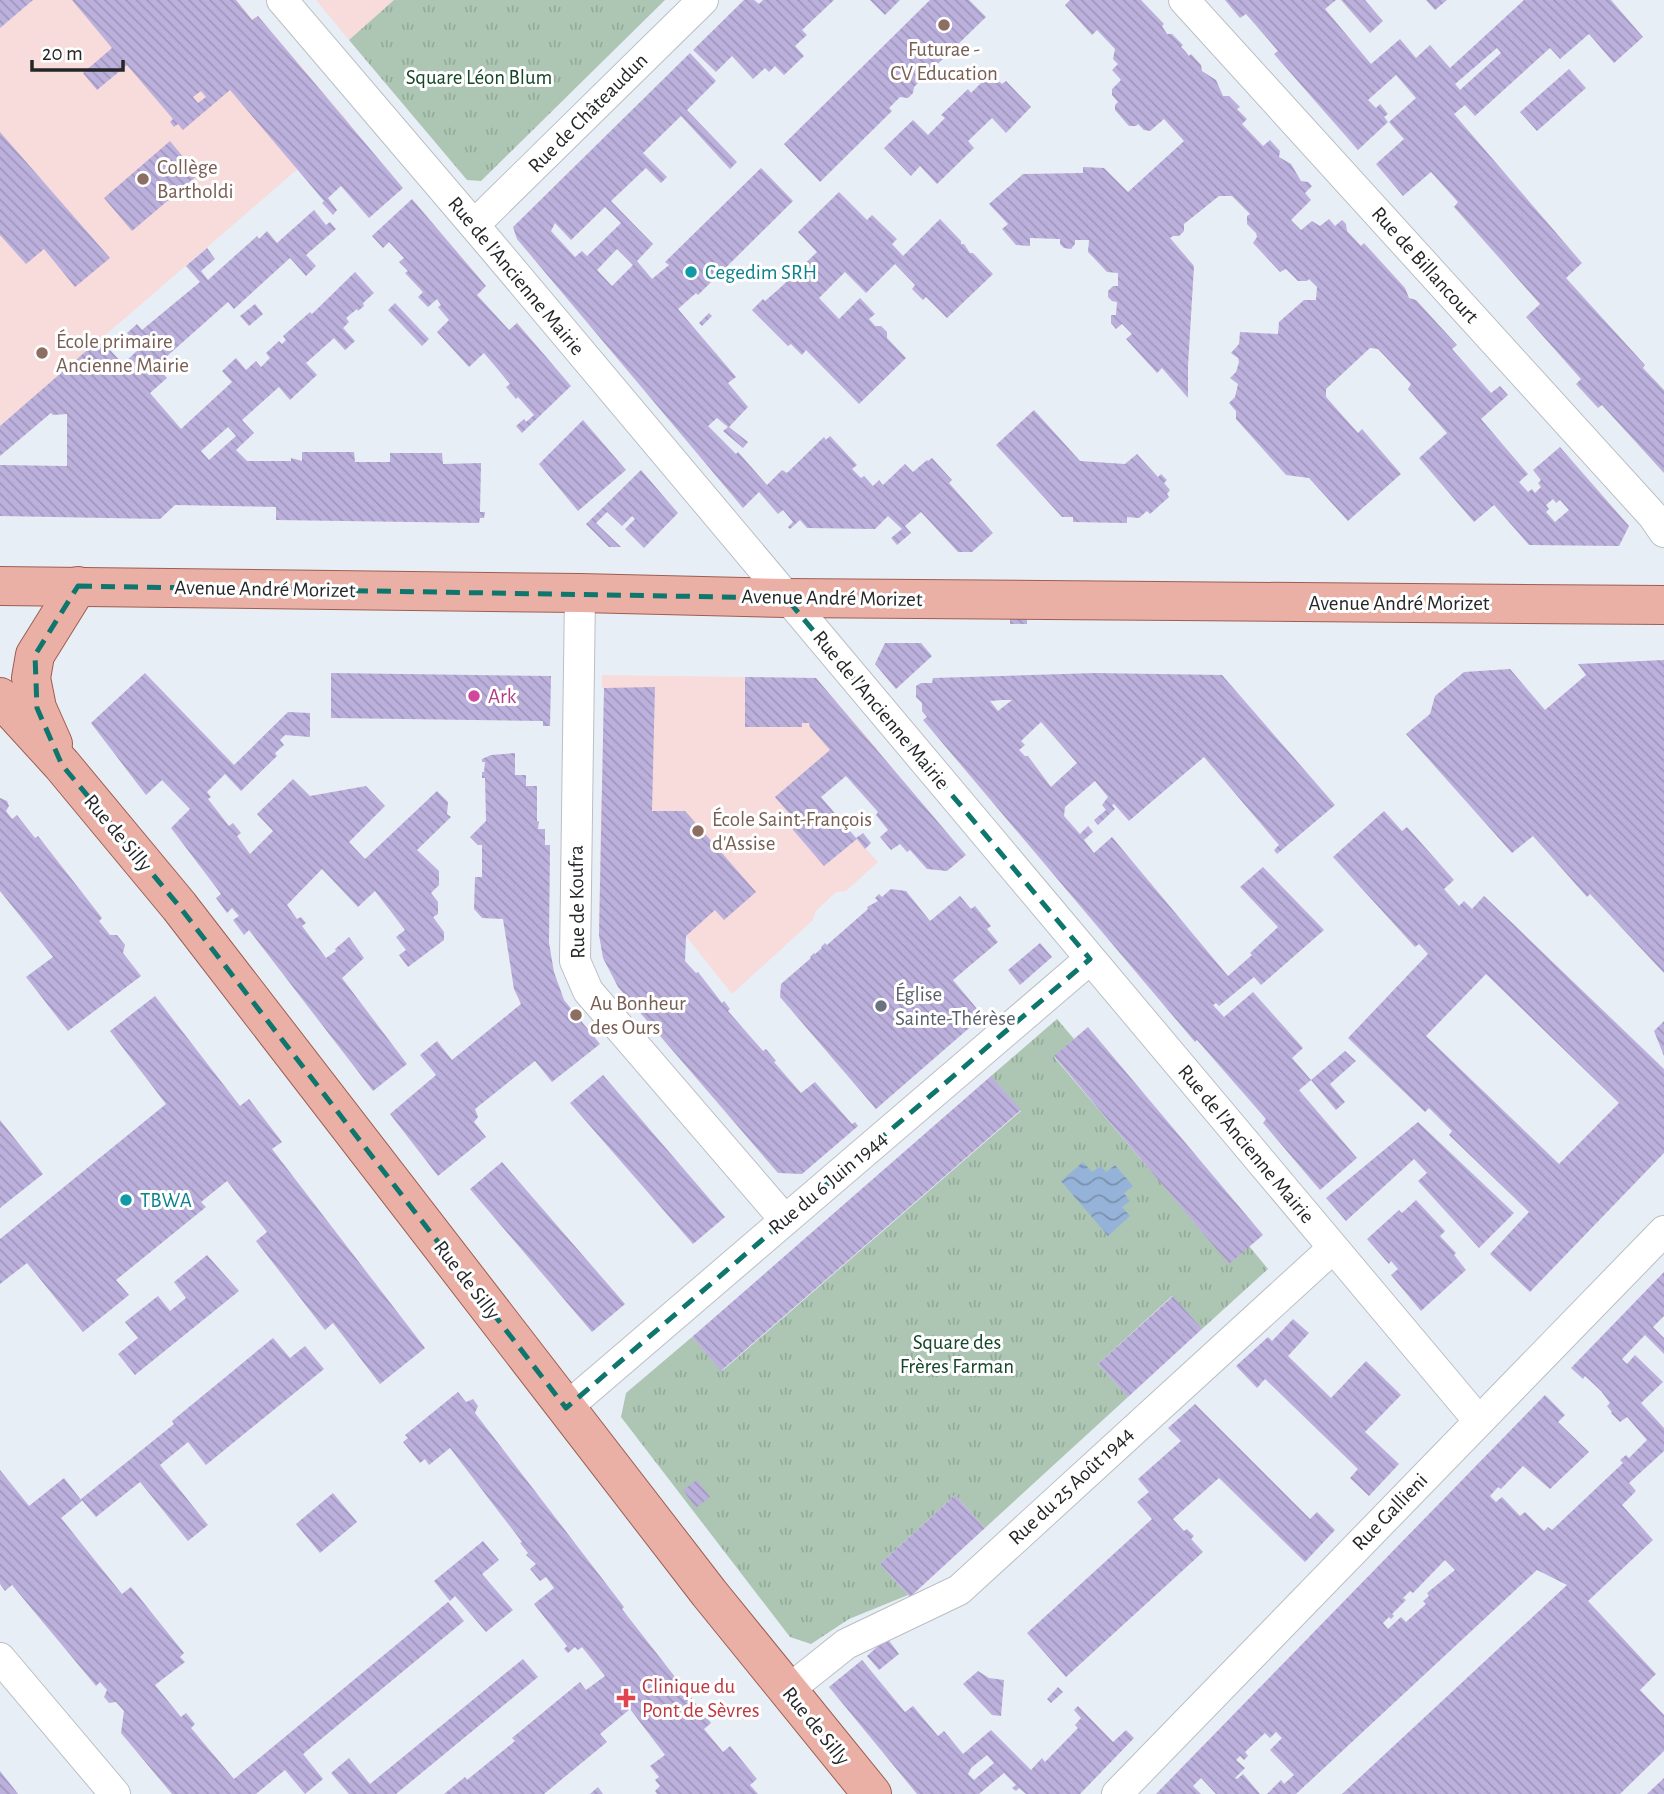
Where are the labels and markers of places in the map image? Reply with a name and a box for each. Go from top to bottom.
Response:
marker: Futurae - CV Education [936,17,952,33]
place label: Futurae - CV Education [890,39,998,84]
place label: Collège Bartholdi [157,157,234,202]
marker: Collège Bartholdi [135,171,151,187]
place label: Cegedim SRH [705,262,817,283]
marker: Cegedim SRH [683,264,699,280]
place label: École primaire Ancienne Mairie [56,329,189,376]
marker: École primaire Ancienne Mairie [34,345,50,361]
place label: Ark [488,686,517,707]
marker: Ark [466,688,482,704]
place label: École Saint-François d'Assise [712,807,872,854]
marker: École Saint-François d'Assise [690,823,706,839]
place label: Église Sainte-Thérèse [895,982,1016,1029]
place label: Au Bonheur des Ours [590,993,686,1038]
marker: Église Sainte-Thérèse [873,998,889,1014]
marker: Au Bonheur des Ours [568,1007,584,1023]
place label: TBWA [140,1190,192,1211]
marker: TBWA [118,1192,134,1208]
place label: Clinique du Pont de Sèvres [642,1676,759,1721]
marker: Clinique du Pont de Sèvres [616,1688,636,1708]

